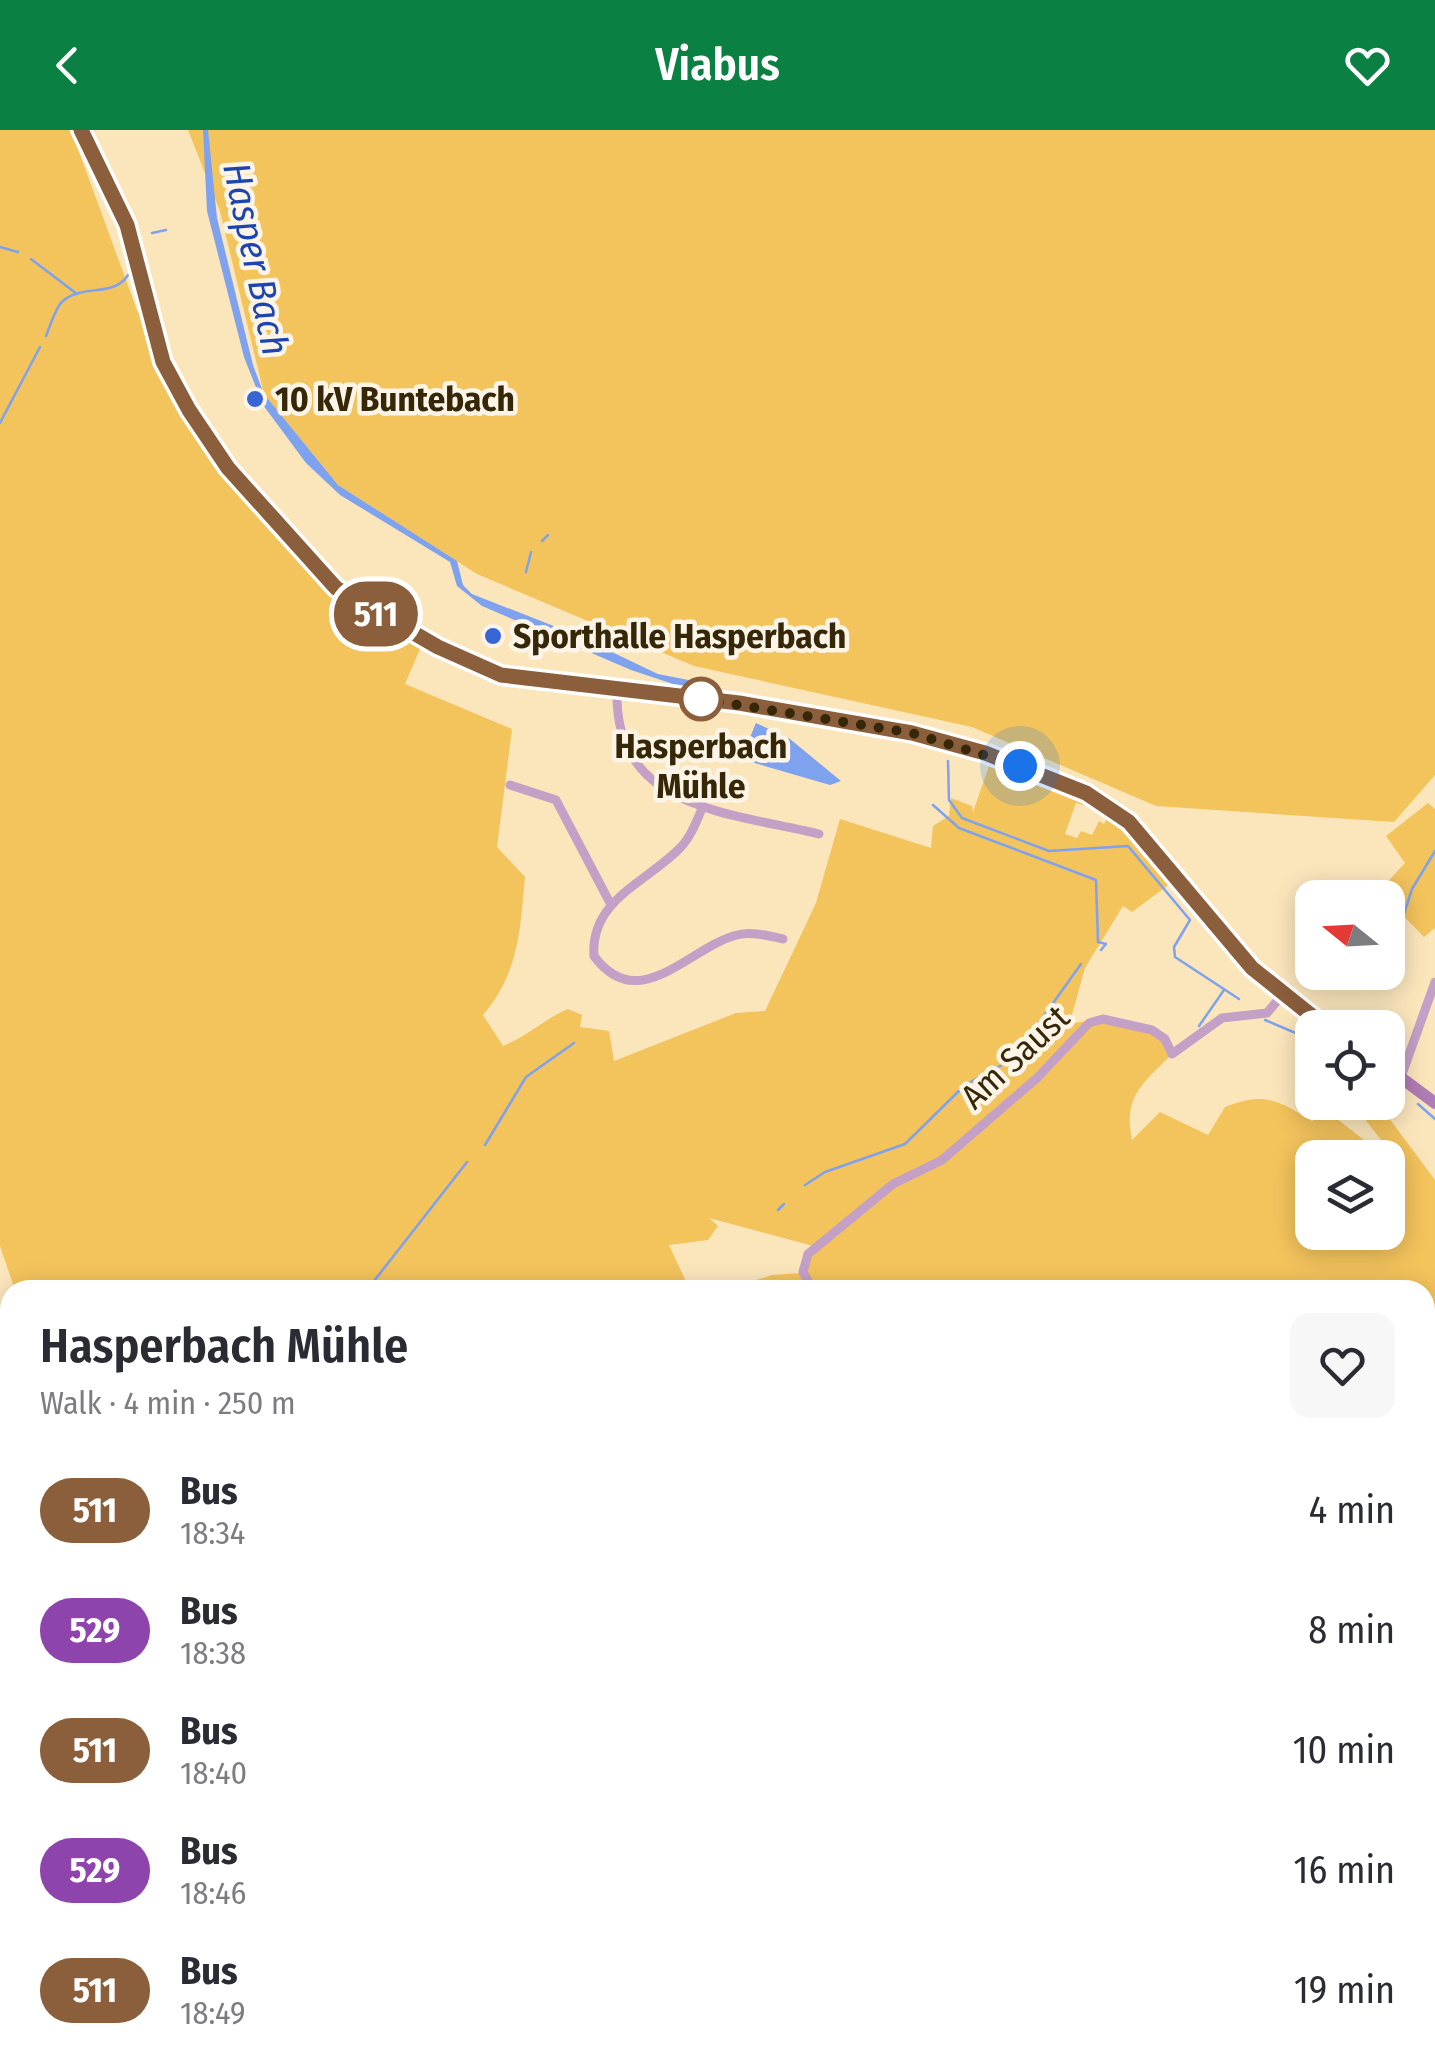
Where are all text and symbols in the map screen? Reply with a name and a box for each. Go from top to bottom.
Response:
icon: back [40,38,95,93]
text: Viabus [655,38,780,92]
icon: heart [1340,38,1395,93]
water label: Hasper Bach [213,159,299,359]
place label: 10 kV Buntebach [275,378,515,420]
marker: 10 kV Buntebach [244,388,266,410]
line badge: 511 [318,582,434,646]
text: 511 [354,593,398,635]
place label: Sporthalle Hasperbach [513,615,846,657]
marker: Sporthalle Hasperbach [482,625,504,647]
marker: Hasperbach Mühle [680,678,722,720]
place label: Hasperbach Mühle [615,725,787,807]
your location [995,741,1045,791]
north arrow [1295,880,1405,990]
map controls [1295,880,1405,1250]
street label: Am Saust [952,996,1078,1118]
button: locate [1295,1010,1405,1120]
button: layers [1295,1140,1405,1250]
button: heart [1290,1313,1395,1418]
text: Hasperbach Mühle [40,1317,408,1375]
text: Walk · 4 min · 250 m [40,1384,296,1422]
text: Bus [180,1468,238,1514]
text: 4 min [1309,1487,1395,1533]
text: 511 [73,1489,117,1531]
text: 18:34 [180,1514,245,1552]
text: Bus [180,1588,238,1634]
text: 8 min [1308,1607,1395,1653]
text: 529 [70,1609,120,1651]
text: 18:38 [180,1634,246,1672]
text: Bus [180,1708,238,1754]
text: 10 min [1293,1727,1395,1773]
text: 511 [73,1729,117,1771]
text: 18:40 [180,1754,247,1792]
text: Bus [180,1828,238,1874]
text: 16 min [1294,1847,1395,1893]
text: 529 [70,1849,120,1891]
text: 18:46 [180,1874,246,1912]
text: Bus [180,1948,238,1994]
text: 19 min [1294,1967,1395,2013]
text: 511 [73,1969,117,2011]
text: 18:49 [180,1994,246,2032]

